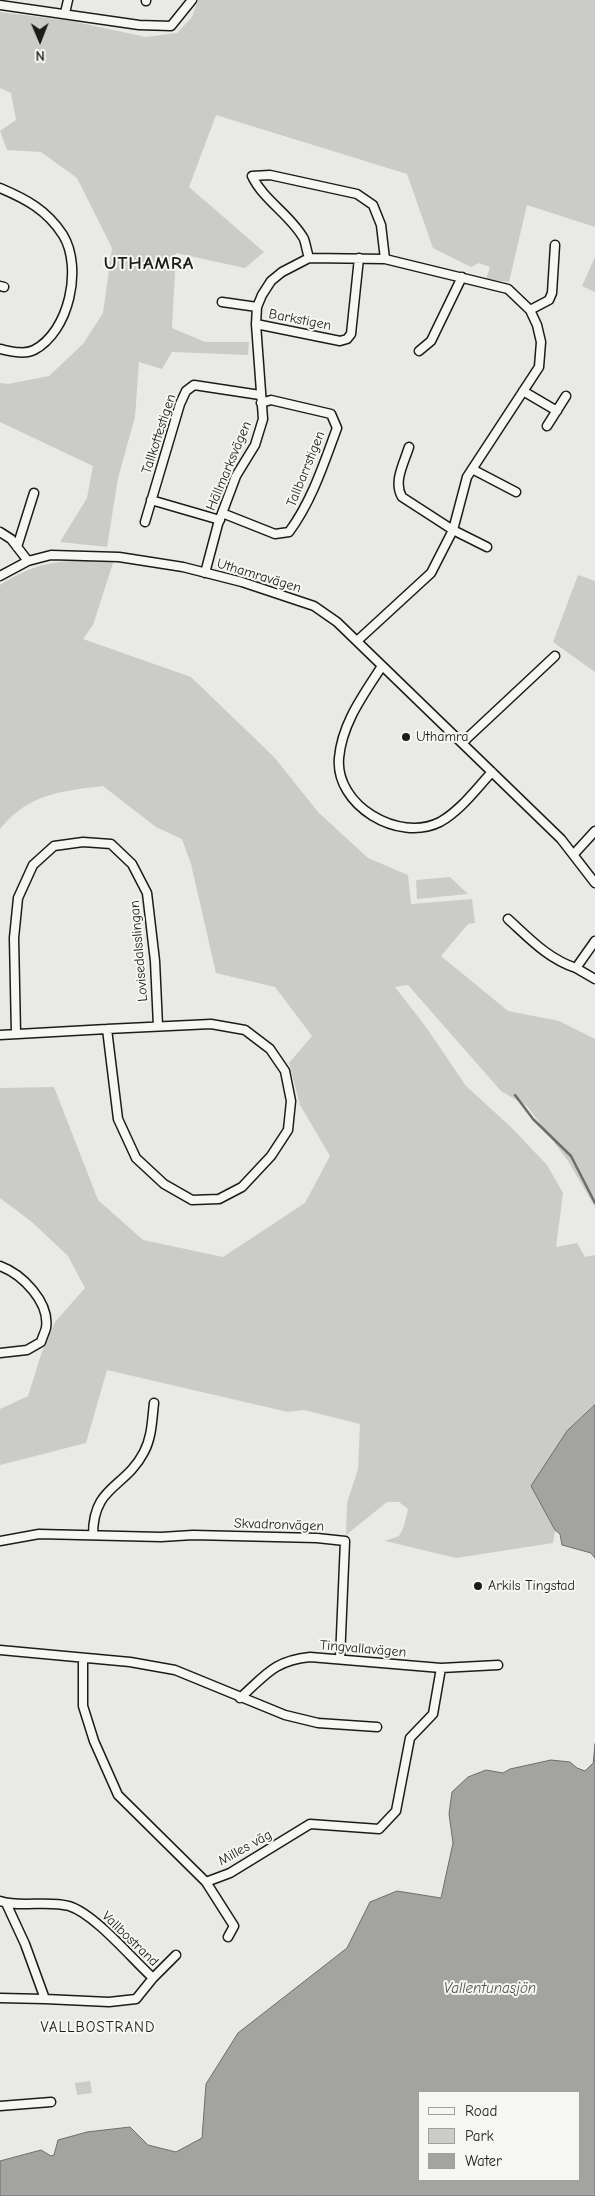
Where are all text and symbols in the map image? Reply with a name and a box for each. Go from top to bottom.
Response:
north arrow [15,15,65,65]
text: N [36,47,45,64]
district label: UTHAMRA [103,253,195,275]
street label: Barkstigen [267,306,333,334]
street label: Tallkottestigen [138,392,180,476]
street label: Hällmarksvägen [203,419,255,513]
street label: Tallbarrstigen [283,429,329,509]
street label: Uthamravägen [215,555,303,597]
place label: Uthamra [416,729,468,745]
marker: Uthamra [400,731,412,743]
street label: Lovisedalsslingan [126,900,152,1002]
street label: Skvadronvägen [234,1515,324,1535]
place label: Arkils Tingstad [488,1578,575,1594]
marker: Arkils Tingstad [472,1580,484,1592]
street label: Tingvallavägen [319,1637,407,1661]
street label: Milles väg [215,1826,275,1870]
street label: Vallbostrand [98,1908,162,1970]
water label: Vallentunasjön [444,1980,536,1998]
district label: VALLBOSTRAND [39,2019,157,2037]
legend [418,2091,580,2181]
text: Road [465,2102,497,2120]
text: Park [465,2127,494,2145]
text: Water [465,2152,502,2170]

